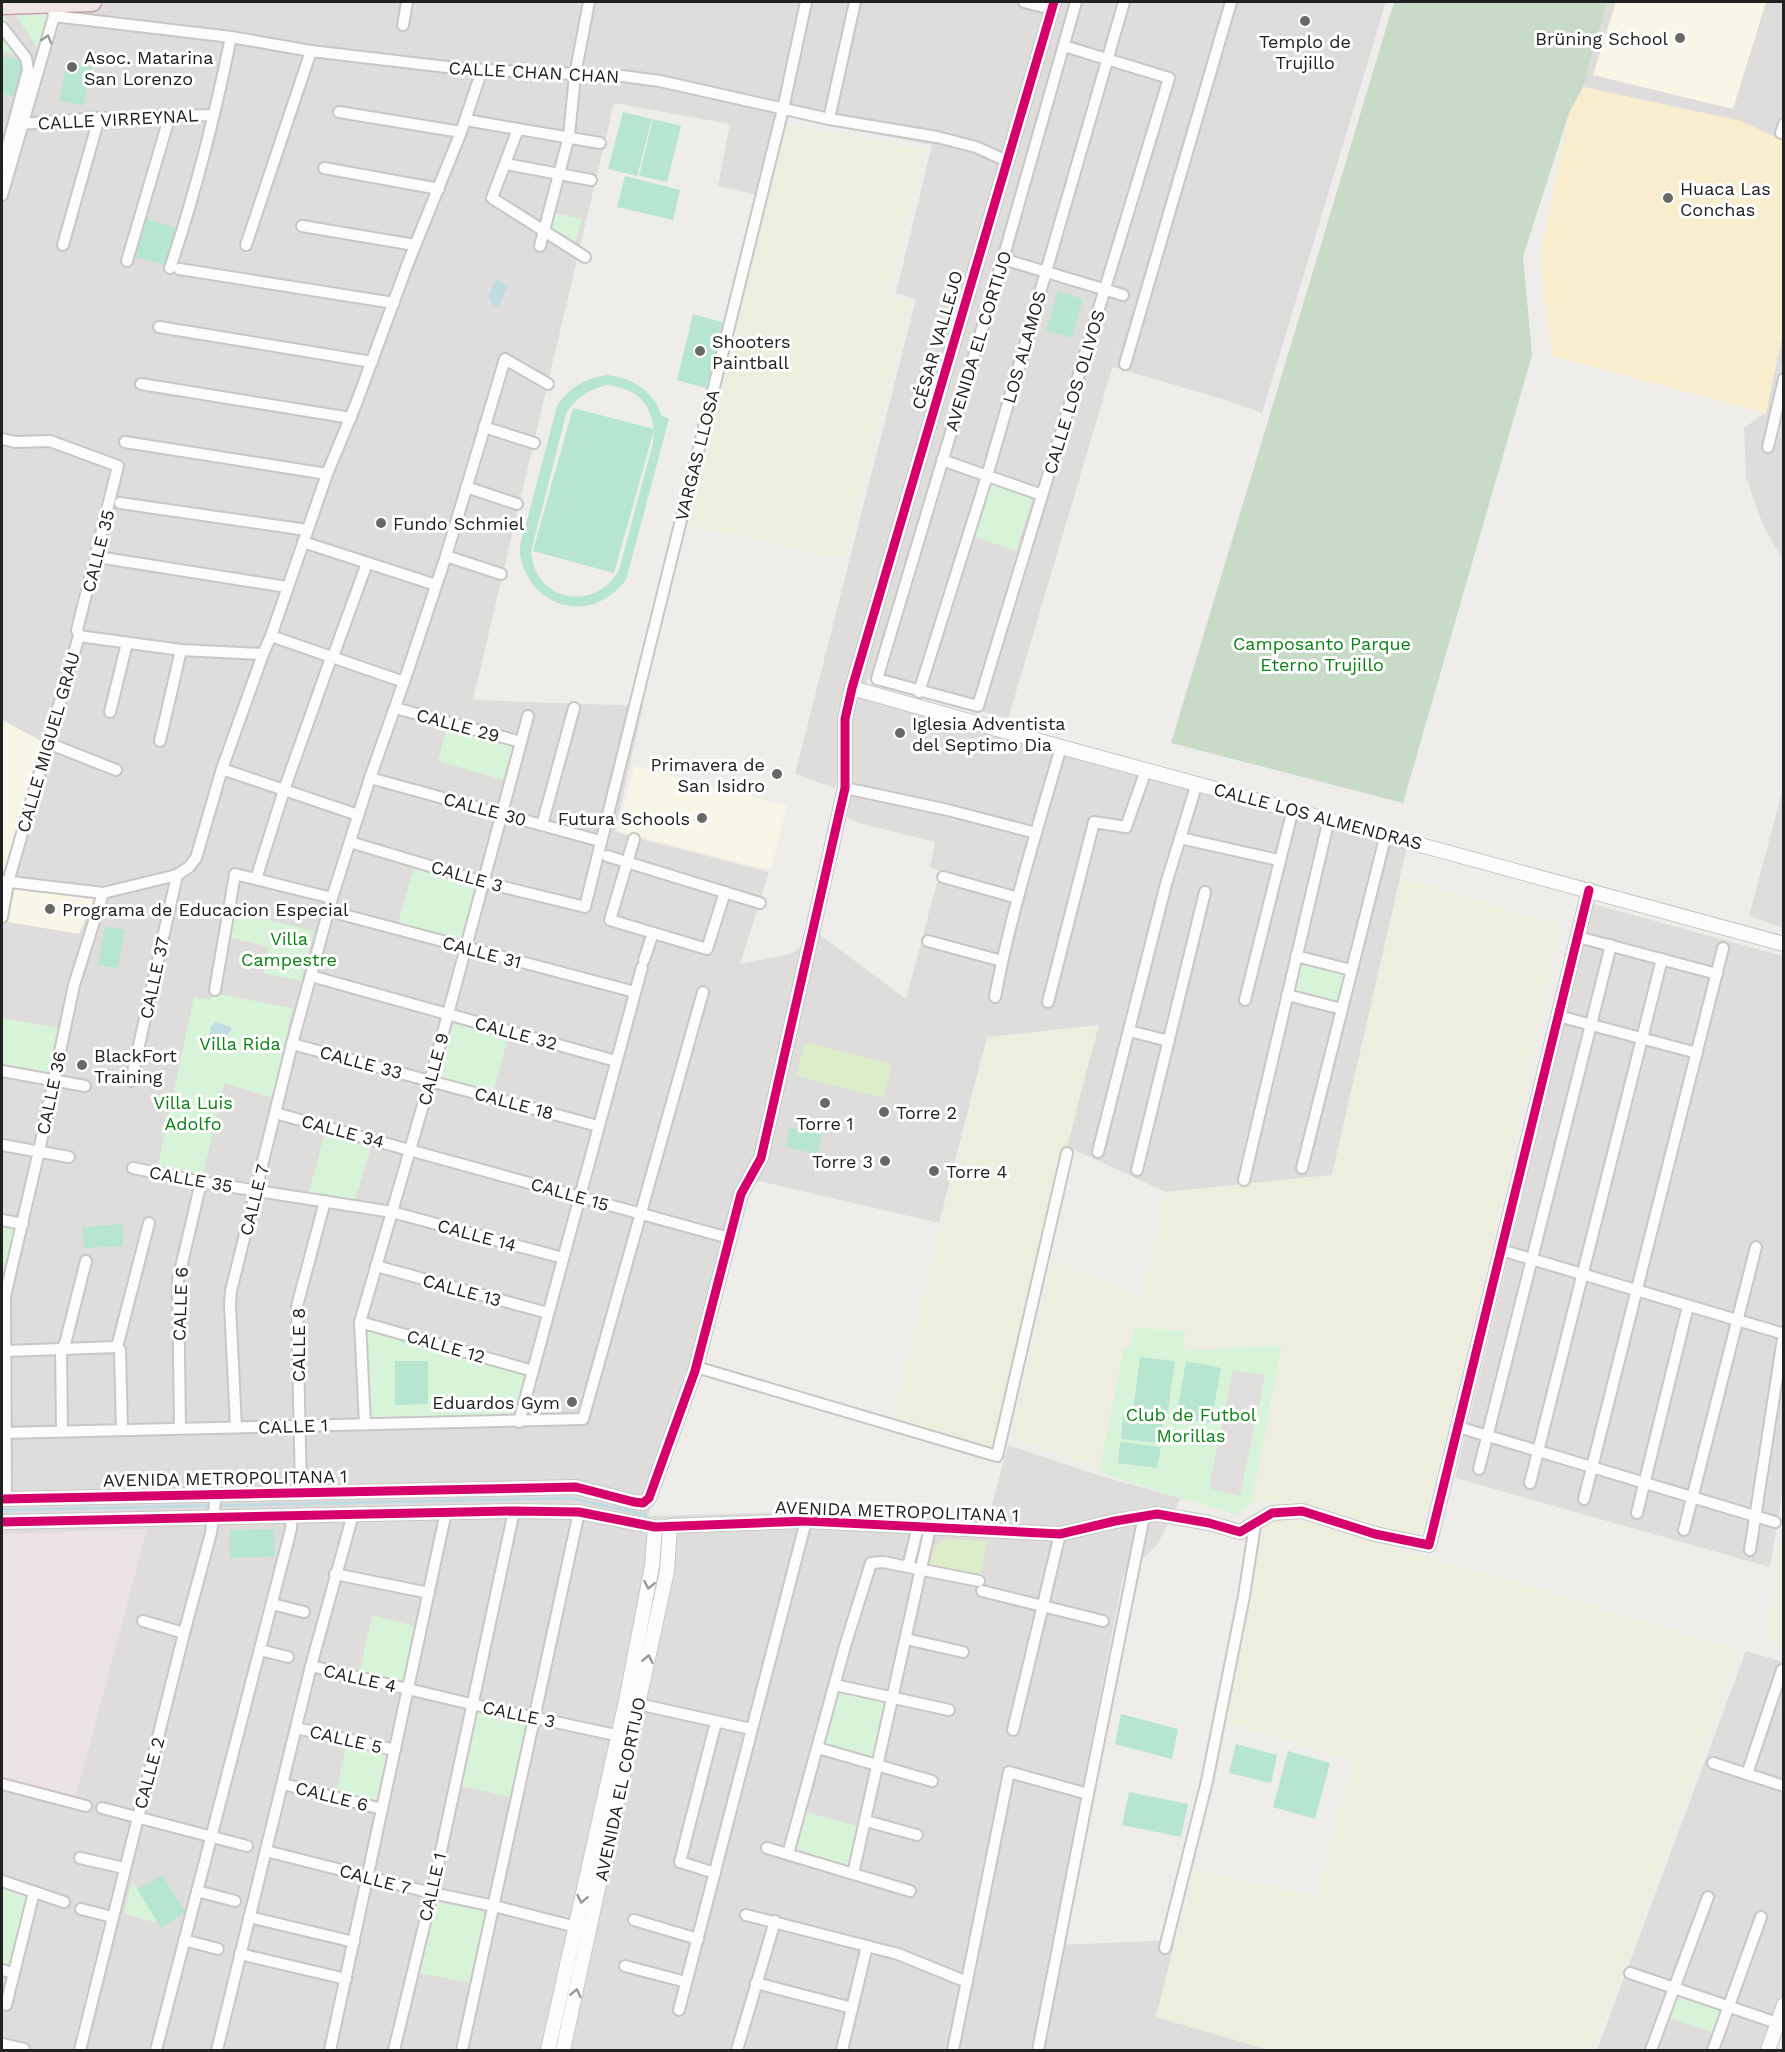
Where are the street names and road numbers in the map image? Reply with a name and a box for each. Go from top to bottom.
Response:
street label: CALLE CHAN CHAN [448,57,620,87]
street label: CALLE VIRREYNAL [37,104,199,134]
street label: AVENIDA EL CORTIJO [941,248,1015,434]
street label: CÉSAR VALLEJO [907,268,967,412]
street label: LOS ALAMOS [998,289,1050,405]
street label: CALLE LOS OLIVOS [1039,307,1109,477]
street label: VARGAS LLOSA [671,387,723,523]
street label: CALLE 35 [78,508,118,594]
street label: CALLE MIGUEL GRAU [12,649,84,835]
street label: CALLE 29 [414,704,502,746]
street label: CALLE LOS ALMENDRAS [1211,778,1425,854]
street label: CALLE 30 [441,788,529,830]
street label: CALLE 3 [429,856,505,896]
street label: CALLE 31 [440,931,524,973]
street label: CALLE 37 [135,935,173,1021]
street label: CALLE 32 [473,1012,559,1054]
street label: CALLE 9 [413,1030,453,1108]
street label: CALLE 33 [318,1041,404,1083]
street label: CALLE 36 [32,1049,70,1137]
street label: CALLE 18 [472,1082,556,1124]
street label: CALLE 34 [299,1110,387,1152]
street label: CALLE 35 [148,1161,234,1197]
street label: CALLE 7 [235,1162,273,1238]
street label: CALLE 15 [528,1173,612,1215]
street label: CALLE 14 [435,1214,519,1256]
street label: CALLE 6 [168,1266,192,1342]
street label: CALLE 13 [420,1269,504,1311]
street label: CALLE 8 [288,1308,309,1382]
street label: CALLE 12 [404,1325,488,1367]
street label: CALLE 1 [258,1414,328,1438]
street label: AVENIDA METROPOLITANA 1 [103,1465,347,1491]
street label: AVENIDA METROPOLITANA 1 [775,1496,1019,1526]
street label: CALLE 4 [321,1659,399,1697]
street label: AVENIDA EL CORTIJO [590,1695,650,1883]
street label: CALLE 3 [481,1696,557,1732]
street label: CALLE 5 [308,1720,384,1758]
street label: CALLE 2 [129,1735,169,1811]
street label: CALLE 6 [293,1777,371,1815]
street label: CALLE 1 [414,1851,450,1923]
street label: CALLE 7 [337,1859,413,1899]

